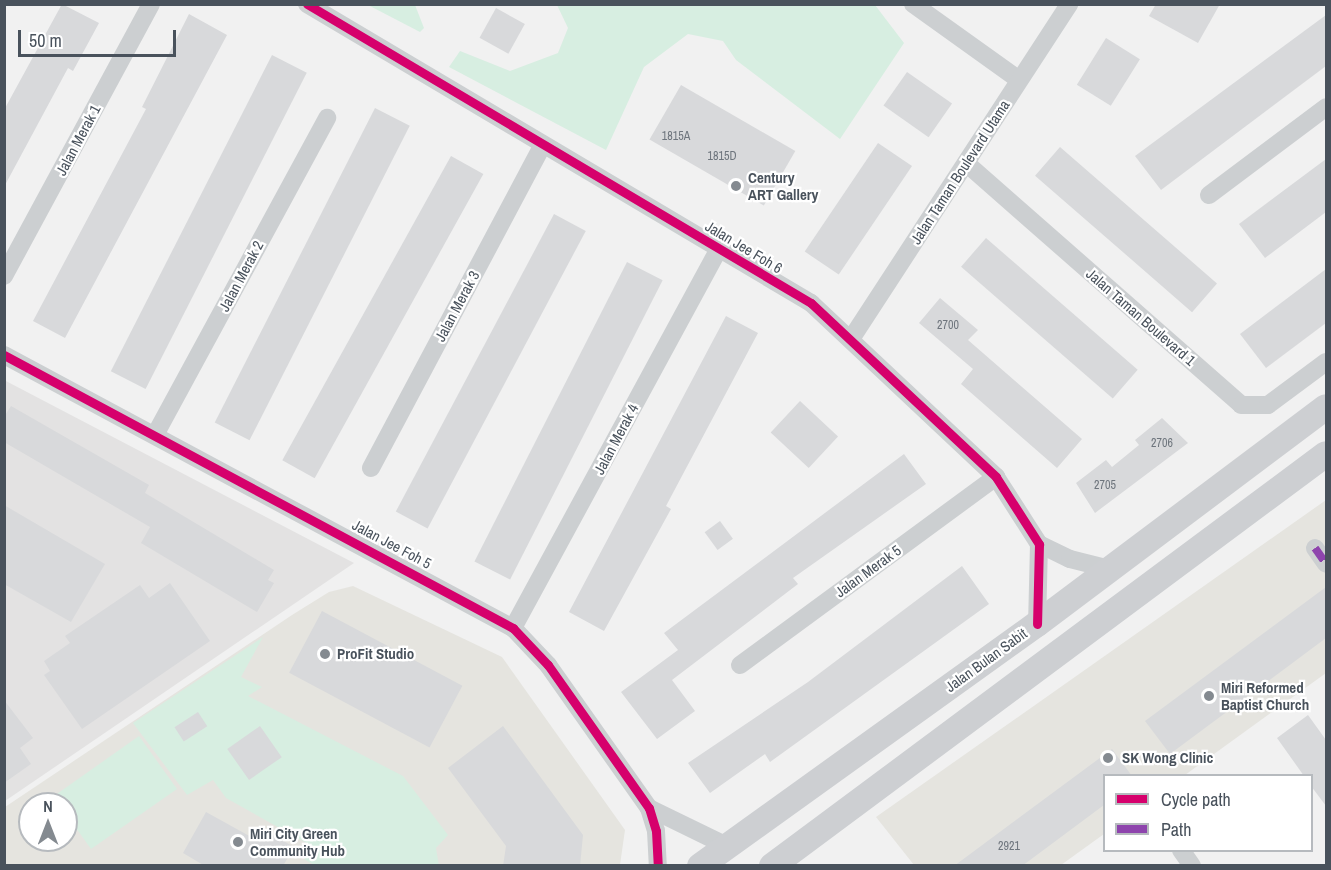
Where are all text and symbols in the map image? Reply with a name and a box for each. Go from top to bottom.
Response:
scale bar [21,18,178,56]
text: 50 m [29,28,62,53]
street label: Jalan Taman Boulevard Utama [907,96,1013,248]
street label: Jalan Merak 1 [52,102,104,178]
house number: 1815A [662,130,690,144]
house number: 1815D [708,150,736,164]
place label: Century ART Gallery [748,168,818,203]
marker: Century ART Gallery [729,179,743,193]
street label: Jalan Jee Foh 6 [702,217,786,277]
street label: Jalan Merak 2 [215,238,267,314]
street label: Jalan Taman Boulevard 1 [1083,265,1199,369]
street label: Jalan Merak 3 [431,268,483,344]
house number: 2700 [937,319,959,333]
street label: Jalan Merak 4 [590,401,642,477]
house number: 2706 [1151,437,1173,451]
house number: 2705 [1094,479,1116,493]
street label: Jalan Jee Foh 5 [349,516,435,572]
street label: Jalan Merak 5 [831,541,905,601]
street label: Jalan Bulan Sabit [942,624,1030,696]
place label: ProFit Studio [337,645,414,663]
marker: ProFit Studio [318,647,332,661]
place label: Miri Reformed Baptist Church [1221,678,1309,713]
marker: Miri Reformed Baptist Church [1202,689,1216,703]
marker: SK Wong Clinic [1099,749,1117,767]
place label: SK Wong Clinic [1122,749,1213,767]
legend [1103,774,1313,852]
text: Cycle path [1161,787,1231,812]
north arrow [18,792,78,852]
text: N [43,795,53,817]
text: Path [1161,817,1191,842]
place label: Miri City Green Community Hub [250,824,345,859]
marker: Miri City Green Community Hub [231,835,245,849]
house number: 2921 [998,840,1020,854]

